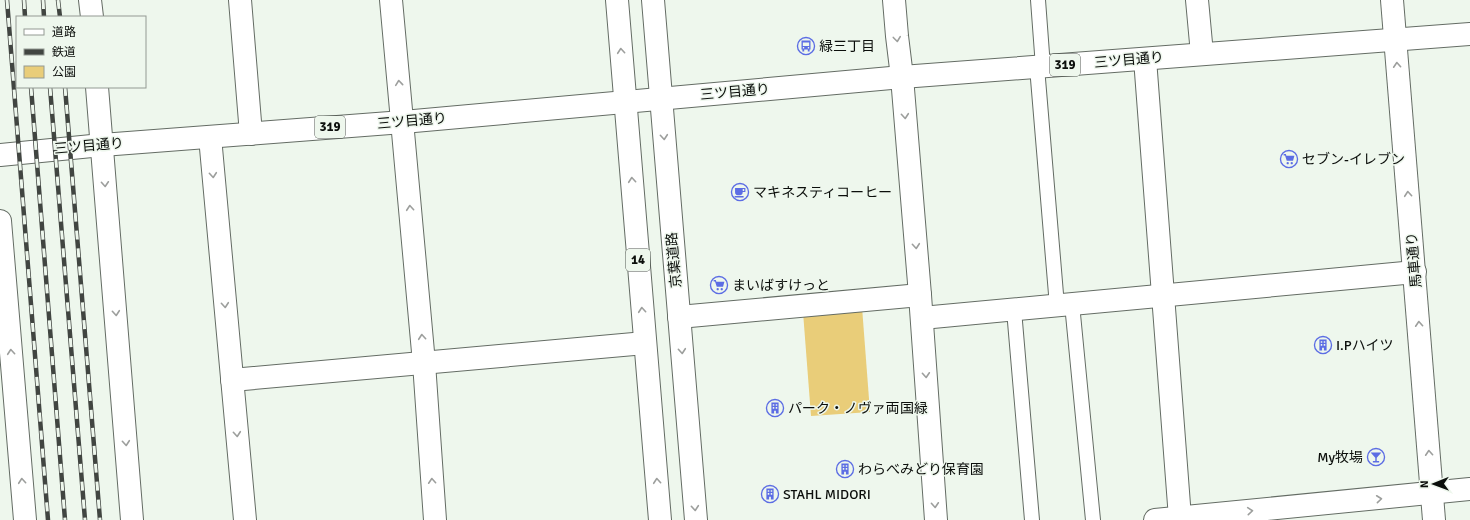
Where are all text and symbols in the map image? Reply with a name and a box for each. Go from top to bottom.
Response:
legend [16,16,146,88]
text: 道路 [52,25,76,40]
bus stop icon: 緑三丁目 [796,36,816,56]
one-way arrow [892,36,901,42]
place label: 緑三丁目 [819,38,875,55]
text: 鉄道 [52,45,76,60]
one-way arrow [617,48,626,54]
street label: 三ツ目通り [1093,48,1165,72]
road number: 319 [1050,54,1080,76]
one-way arrow [1393,61,1402,68]
text: 公園 [52,65,76,80]
one-way arrow [394,80,403,86]
street label: 三ツ目通り [699,80,771,104]
street label: 三ツ目通り [376,109,448,133]
one-way arrow [901,113,910,119]
road number: 319 [315,116,345,138]
street label: 三ツ目通り [53,134,125,158]
one-way arrow [659,134,668,141]
supermarket icon: セブン-イレブン [1279,149,1299,169]
place label: セブン-イレブン [1302,151,1405,168]
one-way arrow [209,172,218,179]
one-way arrow [627,177,636,183]
one-way arrow [101,181,110,187]
cafe icon: マキネスティコーヒー [730,182,750,202]
place label: マキネスティコーヒー [753,184,892,201]
one-way arrow [1404,191,1413,197]
one-way arrow [406,205,415,211]
street label: 京葉道路 [663,231,685,289]
street label: 馬車通り [1403,231,1425,289]
one-way arrow [912,243,921,249]
road number: 14 [626,249,650,271]
supermarket icon: まいばすけっと [709,275,729,295]
place label: まいばすけっと [732,277,830,294]
one-way arrow [221,302,230,308]
one-way arrow [638,307,647,313]
one-way arrow [111,310,120,316]
one-way arrow [1415,321,1424,327]
one-way arrow [418,334,427,340]
building icon: I.Pハイツ [1313,335,1333,355]
place label: I.Pハイツ [1336,337,1393,354]
one-way arrow [677,348,686,354]
one-way arrow [7,349,16,355]
one-way arrow [922,372,931,378]
building icon: パーク・ノヴァ両国緑 [765,398,785,418]
place label: パーク・ノヴァ両国緑 [788,400,928,417]
one-way arrow [233,431,242,437]
one-way arrow [121,440,130,446]
bar icon: My牧場 [1366,447,1386,467]
place label: My牧場 [1317,449,1363,466]
one-way arrow [1425,450,1434,456]
building icon: わらべみどり保育園 [835,459,855,479]
place label: わらべみどり保育園 [858,461,984,478]
north arrow [1414,464,1454,504]
one-way arrow [17,478,26,484]
one-way arrow [428,478,437,484]
one-way arrow [653,478,662,484]
text: N [1418,480,1431,488]
building icon: STAHL MIDORI [760,484,780,504]
place label: STAHL MIDORI [783,486,871,503]
one-way arrow [1376,494,1382,503]
one-way arrow [931,502,940,508]
one-way arrow [691,505,700,511]
one-way arrow [1247,507,1253,516]

